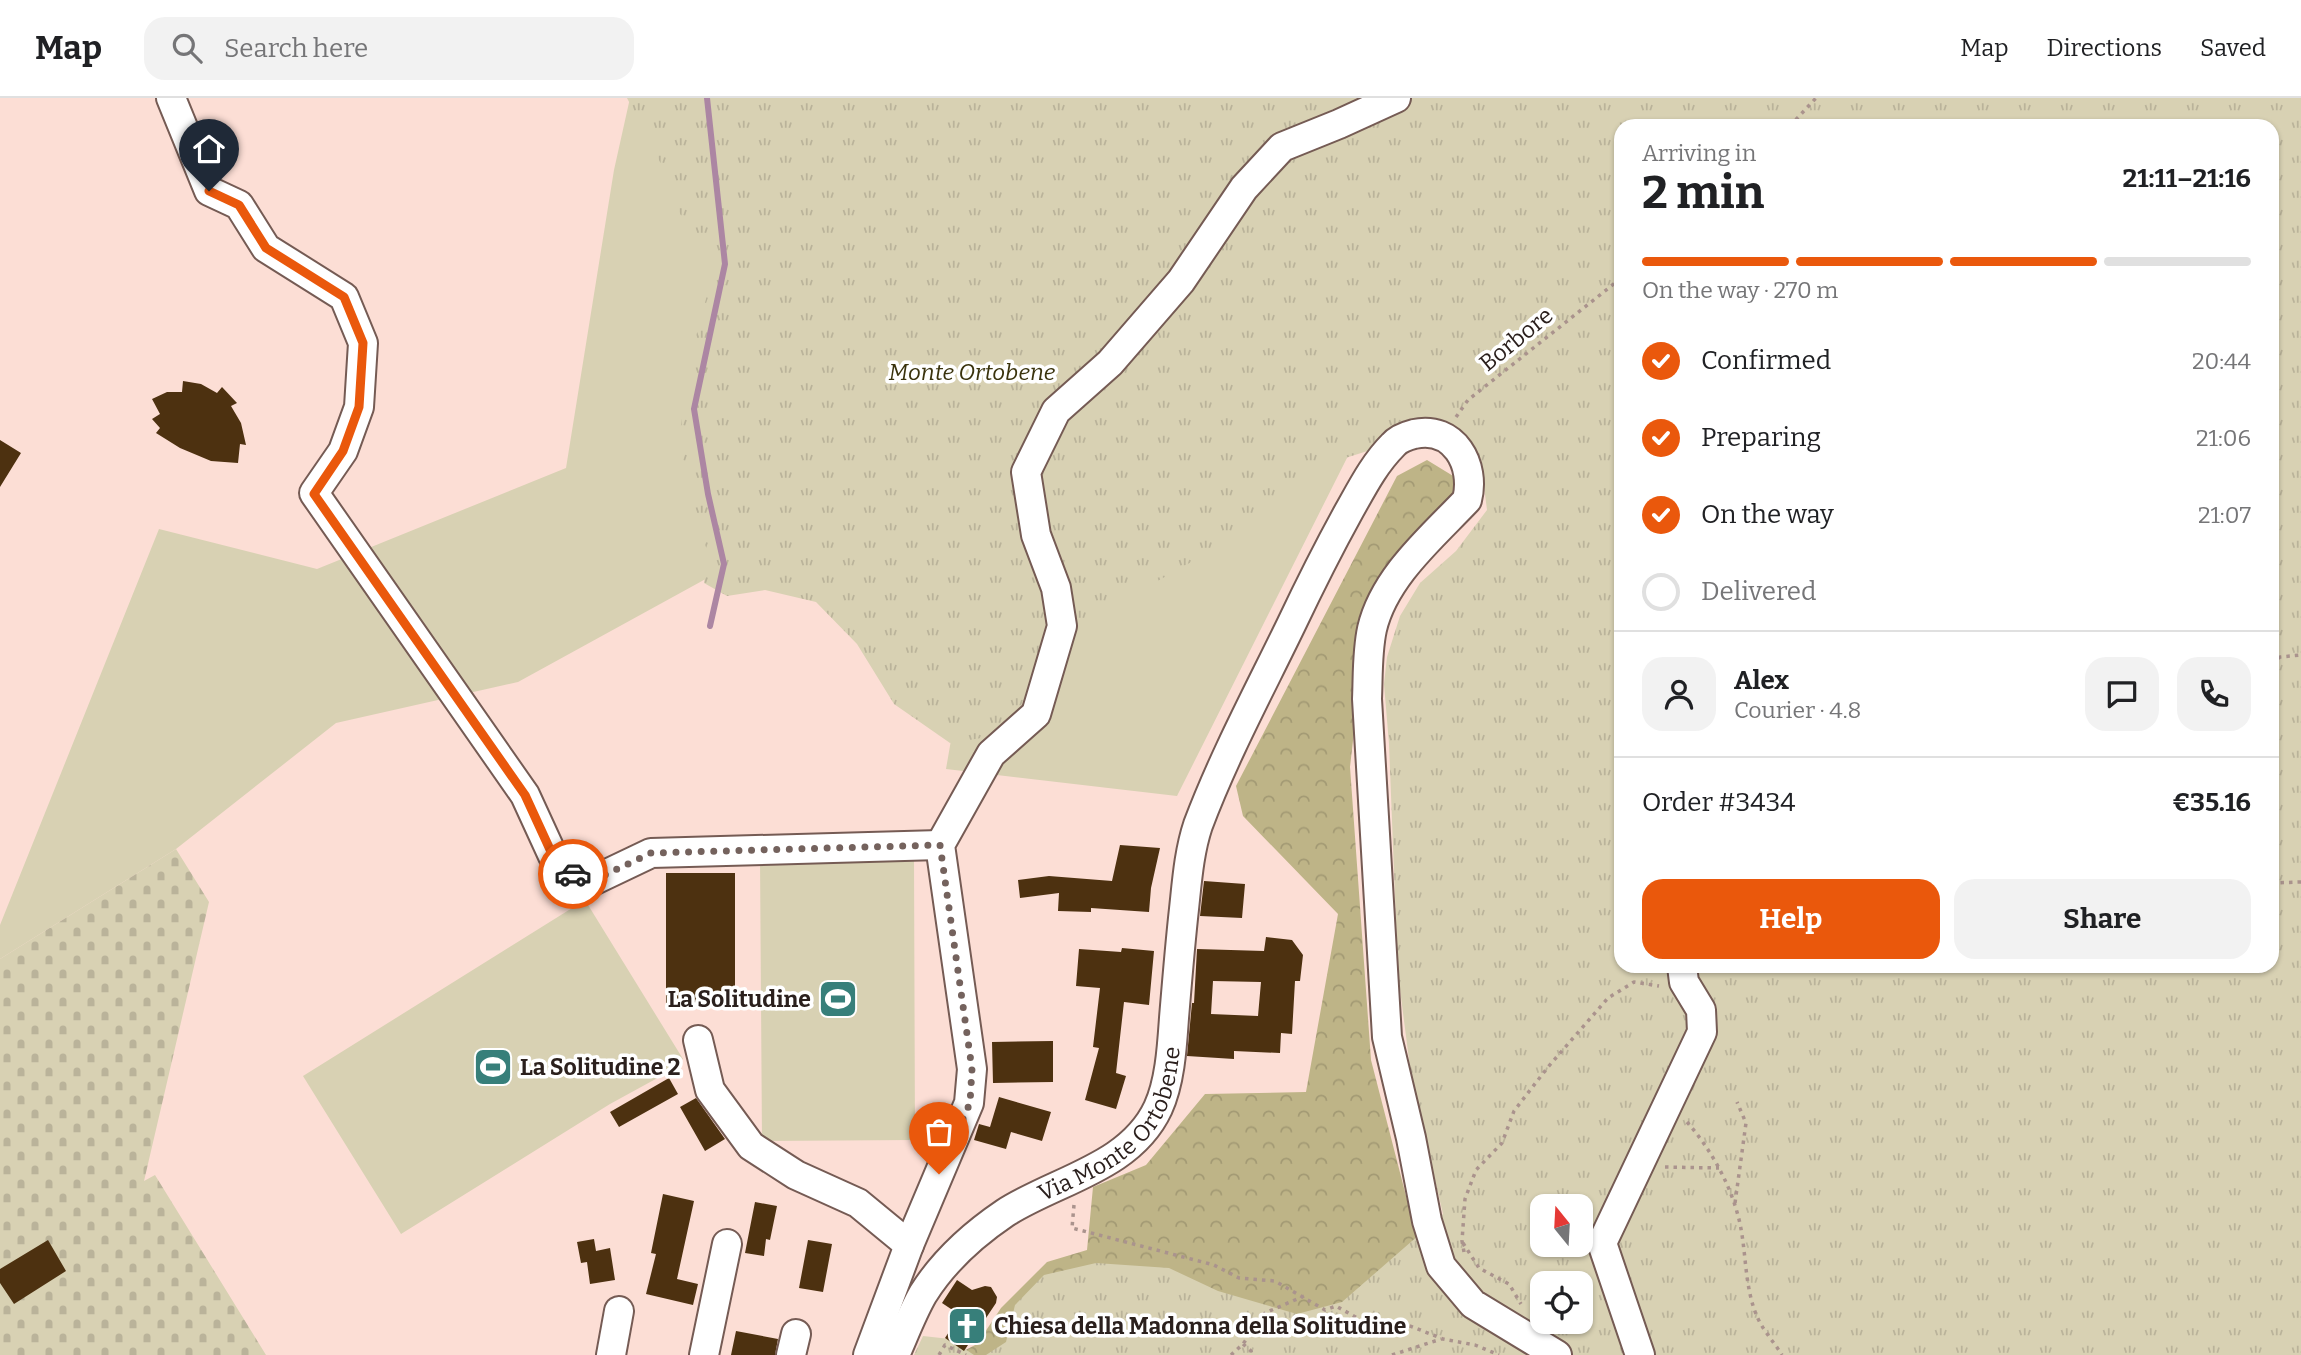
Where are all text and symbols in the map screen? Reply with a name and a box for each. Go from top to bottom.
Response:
search box [144,17,634,80]
text: Map [35,28,102,68]
icon: search [168,29,206,67]
text: Search here [224,33,368,64]
text: Map [1960,34,2009,62]
text: Directions [2047,34,2162,62]
text: Saved [2200,34,2266,62]
pin [179,119,239,191]
icon: home [190,130,228,168]
text: Arriving in [1642,139,1756,167]
text: 21:11–21:16 [2123,163,2251,194]
text: 2 min [1642,165,1764,220]
text: On the way · 270 m [1642,276,1838,304]
street label: Borbore [1474,301,1558,377]
icon: check [1642,342,1680,380]
text: Confirmed [1701,345,1831,376]
text: 20:44 [2192,347,2251,375]
park label: Monte Ortobene [889,358,1056,386]
icon: check [1642,419,1680,457]
text: Preparing [1701,422,1821,453]
text: 21:06 [2196,424,2251,452]
icon: check [1642,496,1680,534]
text: On the way [1701,499,1834,530]
text: 21:07 [2198,501,2251,529]
text: Delivered [1701,576,1816,607]
button: person [1642,657,1716,731]
button: chat [2085,657,2159,731]
button: phone [2177,657,2251,731]
text: Alex [1734,665,1789,696]
text: Courier · 4.8 [1734,696,1861,724]
text: Order #3434 [1642,787,1796,818]
text: €35.16 [2172,787,2251,818]
courier [538,839,608,909]
icon: car [554,855,592,893]
button: Help [1642,879,1940,959]
button: Share [1954,879,2251,959]
sports icon: La Solitudine [817,978,859,1020]
place label: La Solitudine [668,985,811,1013]
street label: Via Monte Ortobene [1034,1045,1186,1207]
sports icon: La Solitudine 2 [472,1046,514,1088]
place label: La Solitudine 2 [520,1053,681,1081]
pin [909,1102,969,1174]
icon: bag [920,1113,958,1151]
north arrow [1530,1194,1592,1256]
map controls [1530,1194,1593,1334]
button: locate [1530,1271,1593,1334]
church icon: Chiesa della Madonna della Solitudine [946,1305,988,1347]
place label: Chiesa della Madonna della Solitudine [994,1312,1406,1340]

